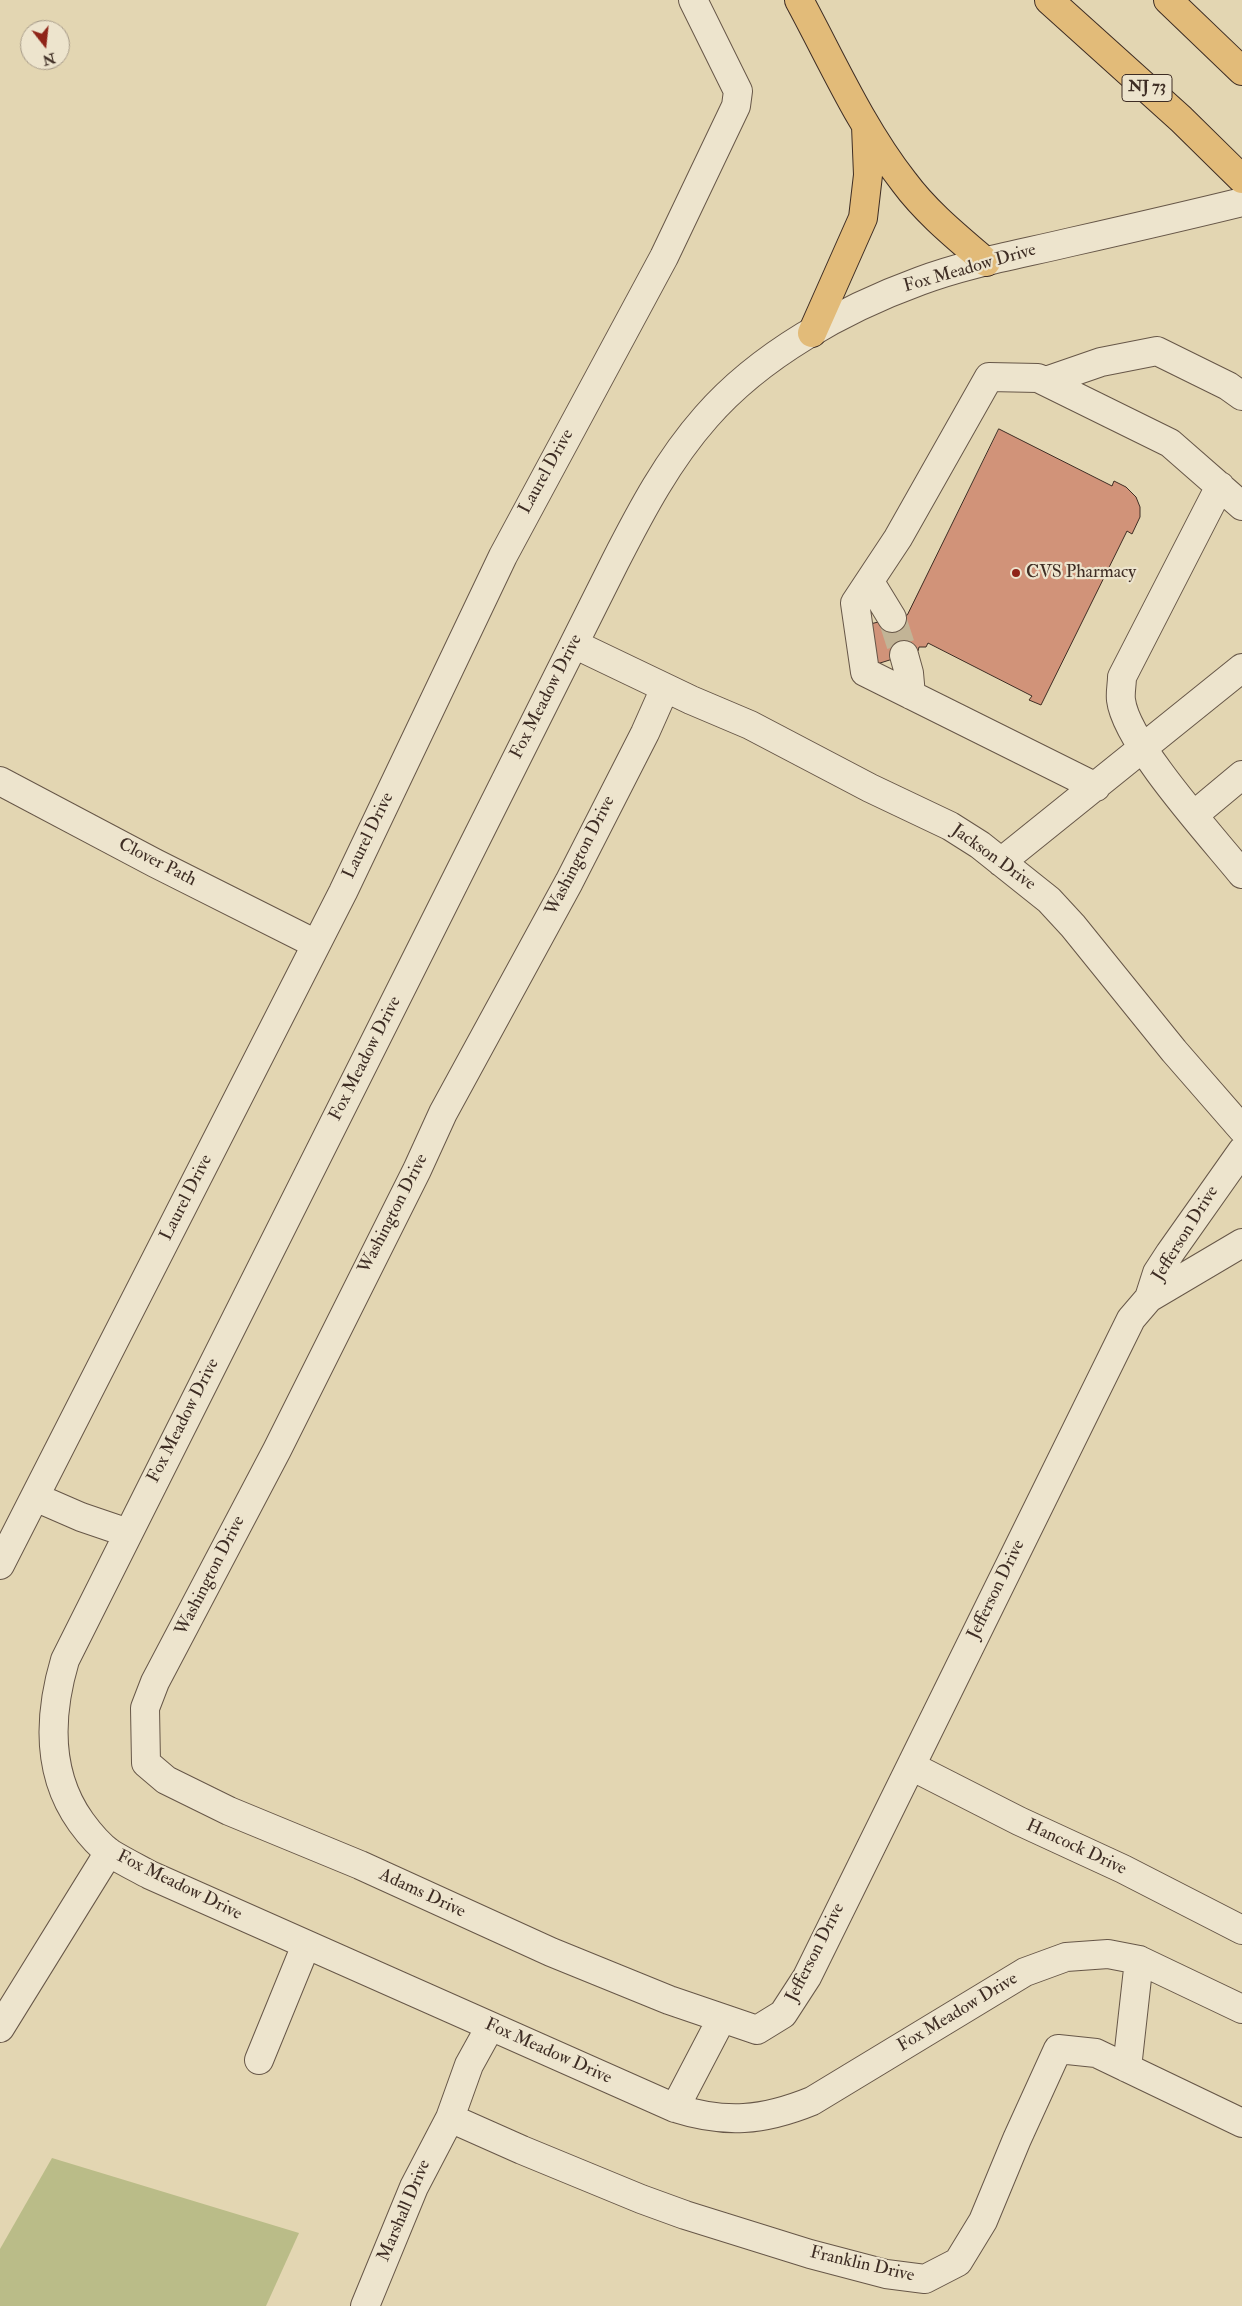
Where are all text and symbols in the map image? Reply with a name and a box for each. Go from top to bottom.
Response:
north arrow [20,20,70,70]
text: N [41,49,57,69]
road number: NJ 73 [1122,75,1172,102]
street label: Fox Meadow Drive [901,240,1039,298]
street label: Laurel Drive [515,426,579,518]
place label: CVS Pharmacy [1026,562,1136,584]
marker: CVS Pharmacy [1010,567,1022,579]
street label: Fox Meadow Drive [506,631,588,763]
street label: Laurel Drive [339,789,399,883]
street label: Washington Drive [542,793,620,919]
street label: Jackson Drive [947,820,1039,896]
street label: Clover Path [114,834,200,892]
street label: Fox Meadow Drive [325,993,407,1125]
street label: Laurel Drive [156,1151,218,1245]
street label: Washington Drive [355,1151,433,1277]
street label: Jefferson Drive [1148,1182,1224,1286]
street label: Fox Meadow Drive [143,1355,225,1487]
street label: Washington Drive [172,1513,250,1639]
street label: Jefferson Drive [964,1537,1030,1643]
street label: Hancock Drive [1022,1815,1130,1881]
street label: Fox Meadow Drive [113,1846,245,1926]
street label: Adams Drive [375,1865,469,1923]
street label: Jefferson Drive [782,1900,850,2006]
street label: Fox Meadow Drive [894,1969,1022,2057]
street label: Fox Meadow Drive [481,2014,615,2090]
street label: Marshall Drive [374,2157,436,2265]
street label: Franklin Drive [808,2242,916,2288]

